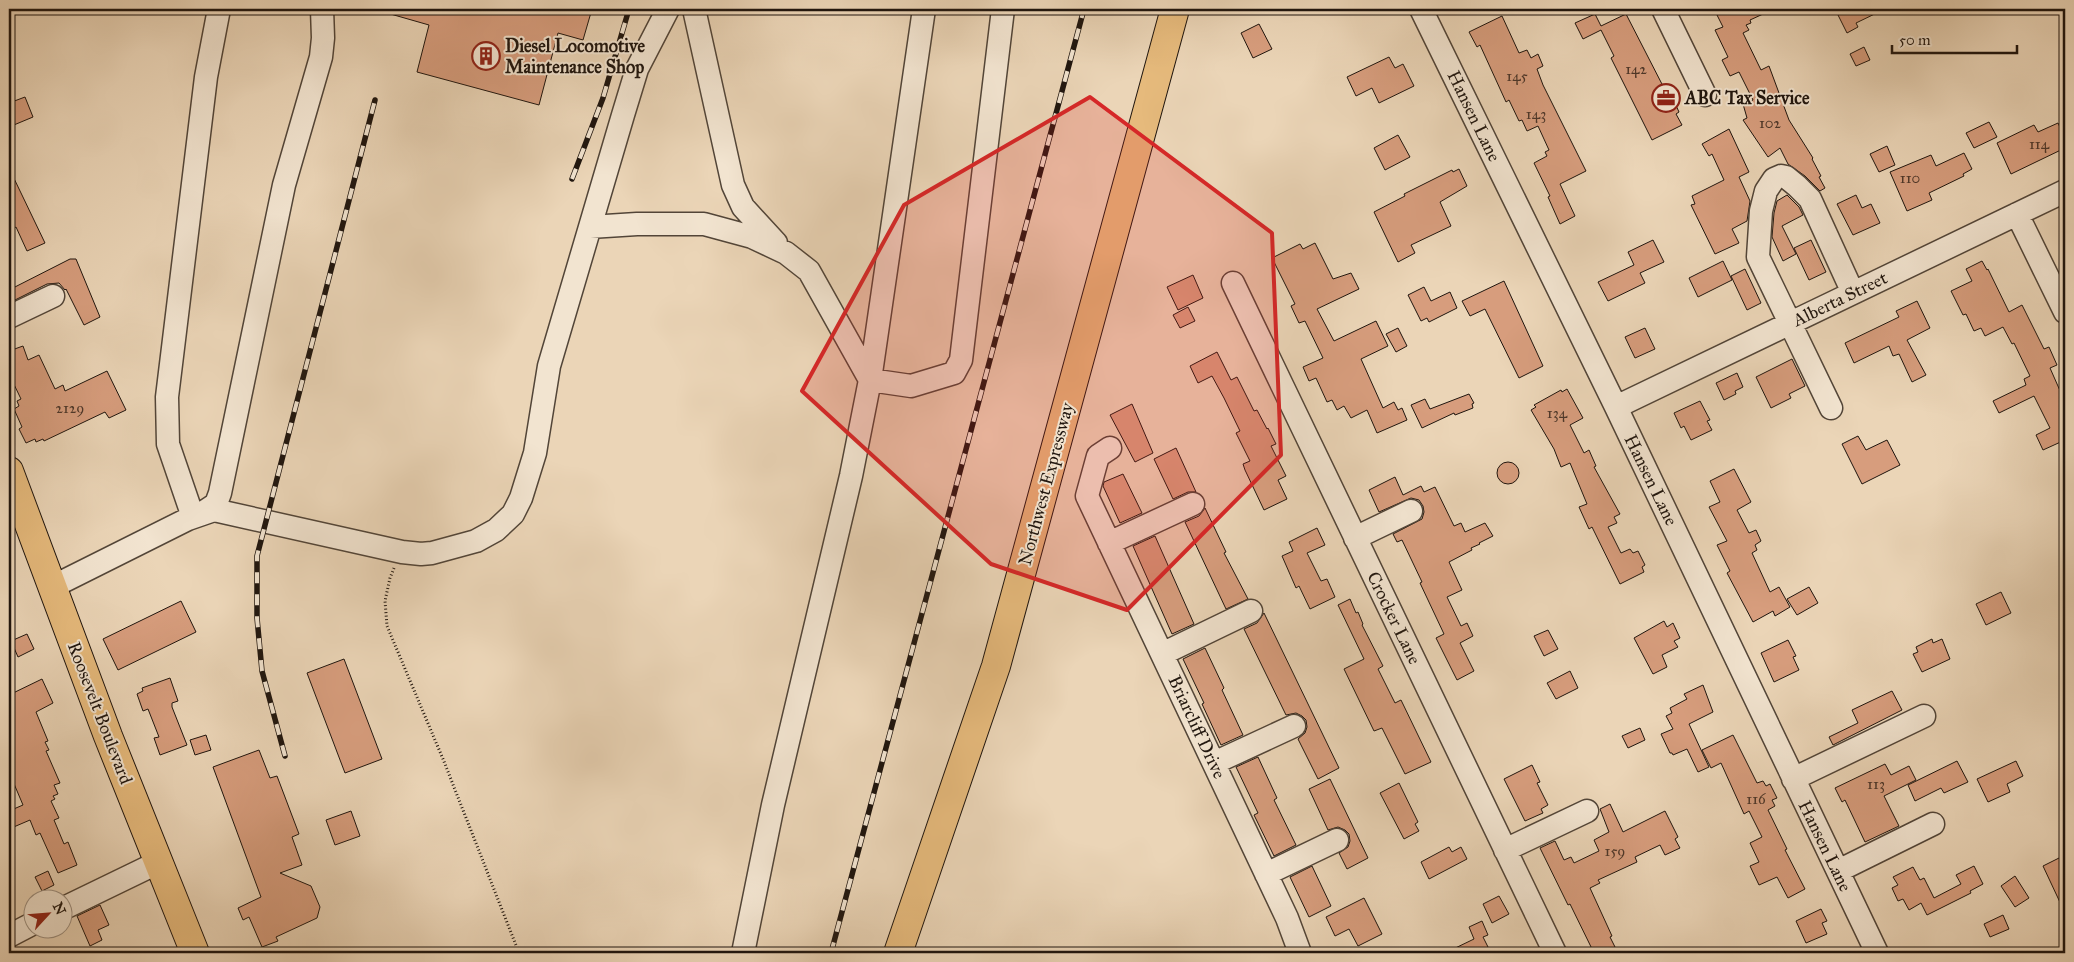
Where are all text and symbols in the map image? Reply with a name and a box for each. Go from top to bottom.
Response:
scale bar [1892,22,2016,54]
text: 50 m [1899,31,1931,49]
place label: Diesel Locomotive Maintenance Shop [505,35,645,79]
building icon: Diesel Locomotive Maintenance Shop [471,41,501,71]
house number: 142 [1625,60,1647,78]
street label: Hansen Lane [1442,67,1506,165]
house number: 145 [1506,67,1528,85]
office icon: ABC Tax Service [1651,83,1681,113]
place label: ABC Tax Service [1684,87,1810,109]
house number: 143 [1526,105,1546,123]
house number: 102 [1759,114,1782,132]
house number: 114 [2029,135,2050,153]
house number: 110 [1900,169,1920,187]
street label: Alberta Street [1788,266,1891,332]
house number: 2129 [56,399,84,417]
street label: Northwest Expressway [1014,400,1078,568]
house number: 134 [1547,404,1568,422]
street label: Hansen Lane [1619,431,1683,529]
street label: Crocker Lane [1362,568,1426,668]
street label: Roosevelt Boulevard [63,639,137,787]
street label: Briarcliff Drive [1163,672,1231,782]
house number: 113 [1867,775,1885,793]
house number: 116 [1746,790,1767,808]
street label: Hansen Lane [1793,797,1857,895]
house number: 159 [1605,842,1625,860]
north arrow [22,890,72,940]
text: N [49,899,70,918]

